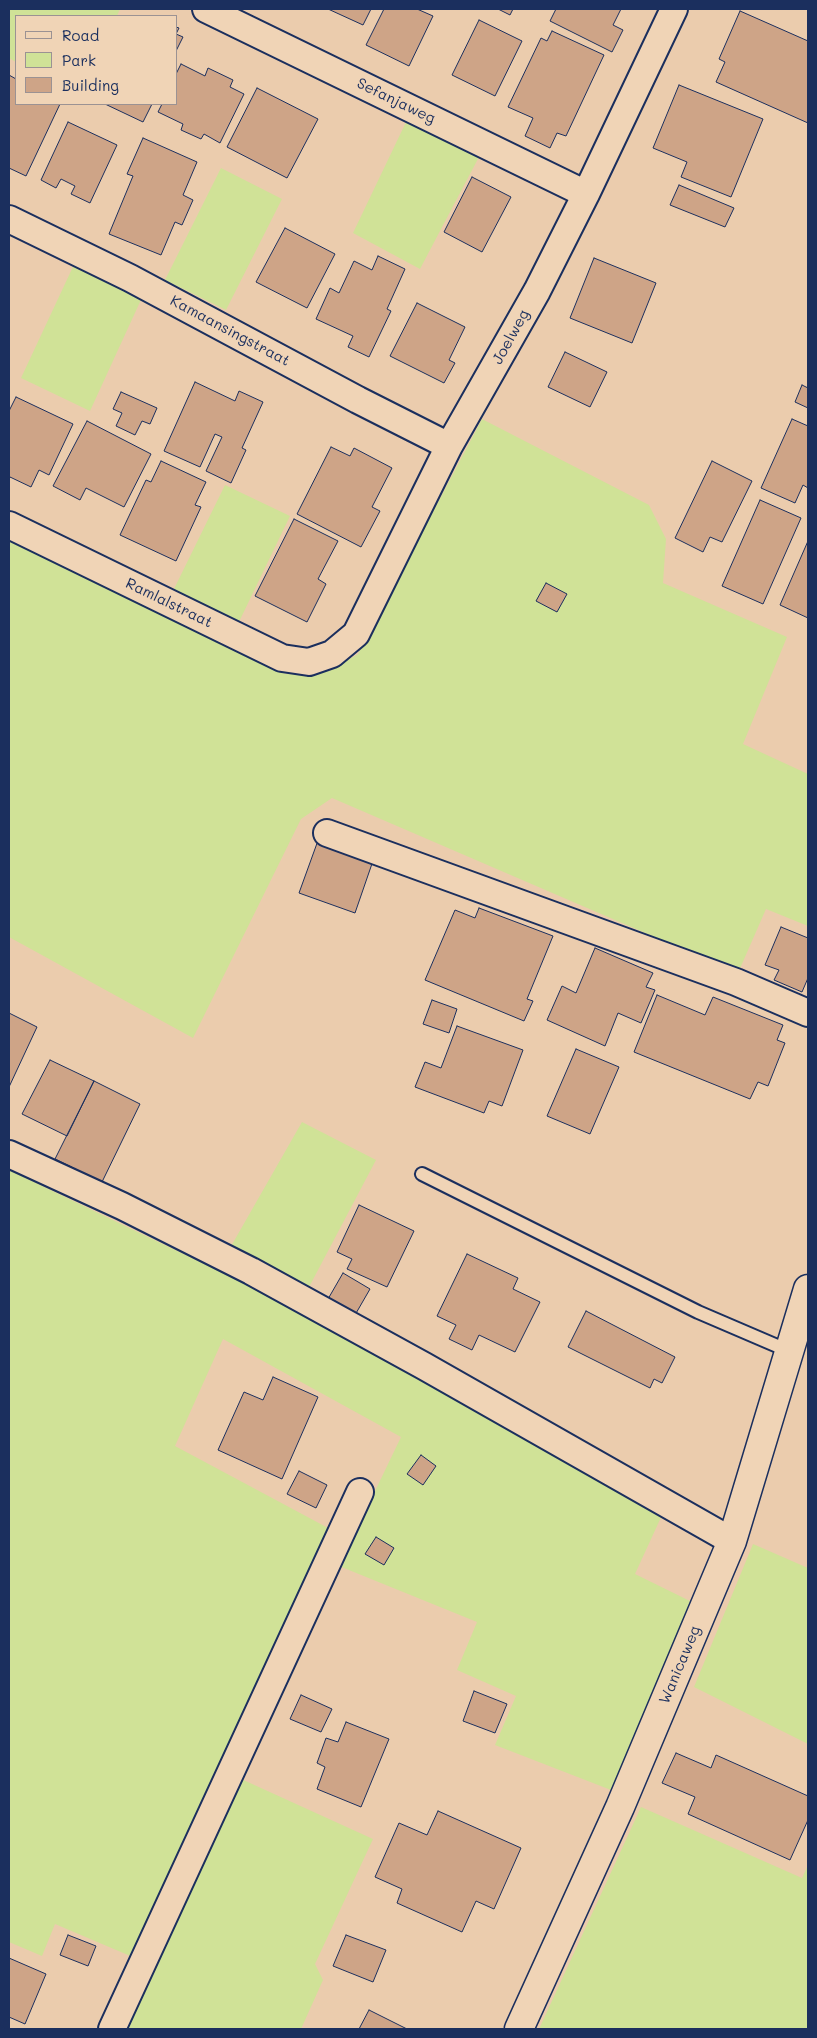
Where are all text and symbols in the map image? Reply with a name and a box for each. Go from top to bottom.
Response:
legend [15,15,178,105]
text: Road [62,25,99,45]
text: Park [62,50,96,70]
street label: Sefanjaweg [354,74,438,128]
text: Building [62,75,119,95]
street label: Kamaansingstraat [167,292,293,370]
street label: Joelweg [489,306,533,368]
street label: Ramlalstraat [123,574,215,632]
street label: Wanicaweg [655,1623,705,1707]

